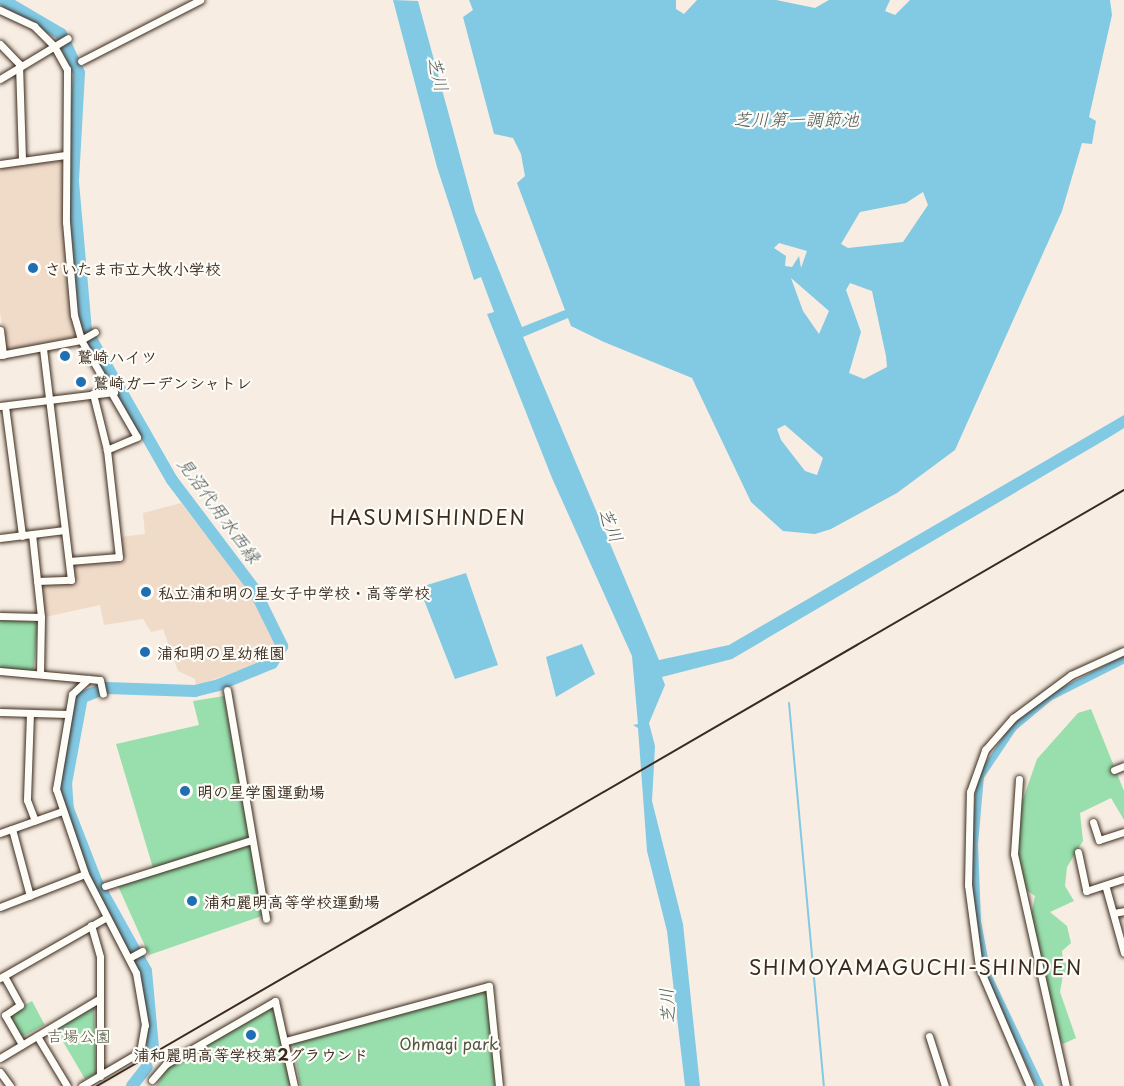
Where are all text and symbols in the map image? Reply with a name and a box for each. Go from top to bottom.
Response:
water label: 芝川 [423,54,453,94]
water label: 芝川第一調節池 [733,108,859,130]
place label: さいたま市立大牧小学校 [45,258,221,278]
marker: さいたま市立大牧小学校 [26,261,40,275]
place label: 鷲崎ハイツ [77,346,157,366]
marker: 鷲崎ハイツ [58,349,72,363]
place label: 鷲崎ガーデンシャトレ [93,372,253,392]
marker: 鷲崎ガーデンシャトレ [74,375,88,389]
water label: 見沼代用水西縁 [173,453,265,567]
water label: 芝川 [594,504,628,546]
district label: HASUMISHINDEN [330,505,526,529]
place label: 私立浦和明の星女子中学校・高等学校 [158,582,430,602]
marker: 私立浦和明の星女子中学校・高等学校 [139,585,153,599]
place label: 浦和明の星幼稚園 [157,642,285,662]
marker: 浦和明の星幼稚園 [138,645,152,659]
place label: 明の星学園運動場 [197,781,325,801]
marker: 明の星学園運動場 [178,784,192,798]
place label: 浦和麗明高等学校運動場 [204,891,380,911]
marker: 浦和麗明高等学校運動場 [185,894,199,908]
district label: SHIMOYAMAGUCHI-SHINDEN [751,955,1081,979]
water label: 芝川 [655,987,679,1025]
park label: 吉場公園 [47,1025,111,1045]
marker: 浦和麗明高等学校第2グラウンド [244,1028,258,1042]
park label: Ohmagi park [398,1033,500,1053]
place label: 浦和麗明高等学校第2グラウンド [133,1044,369,1064]

